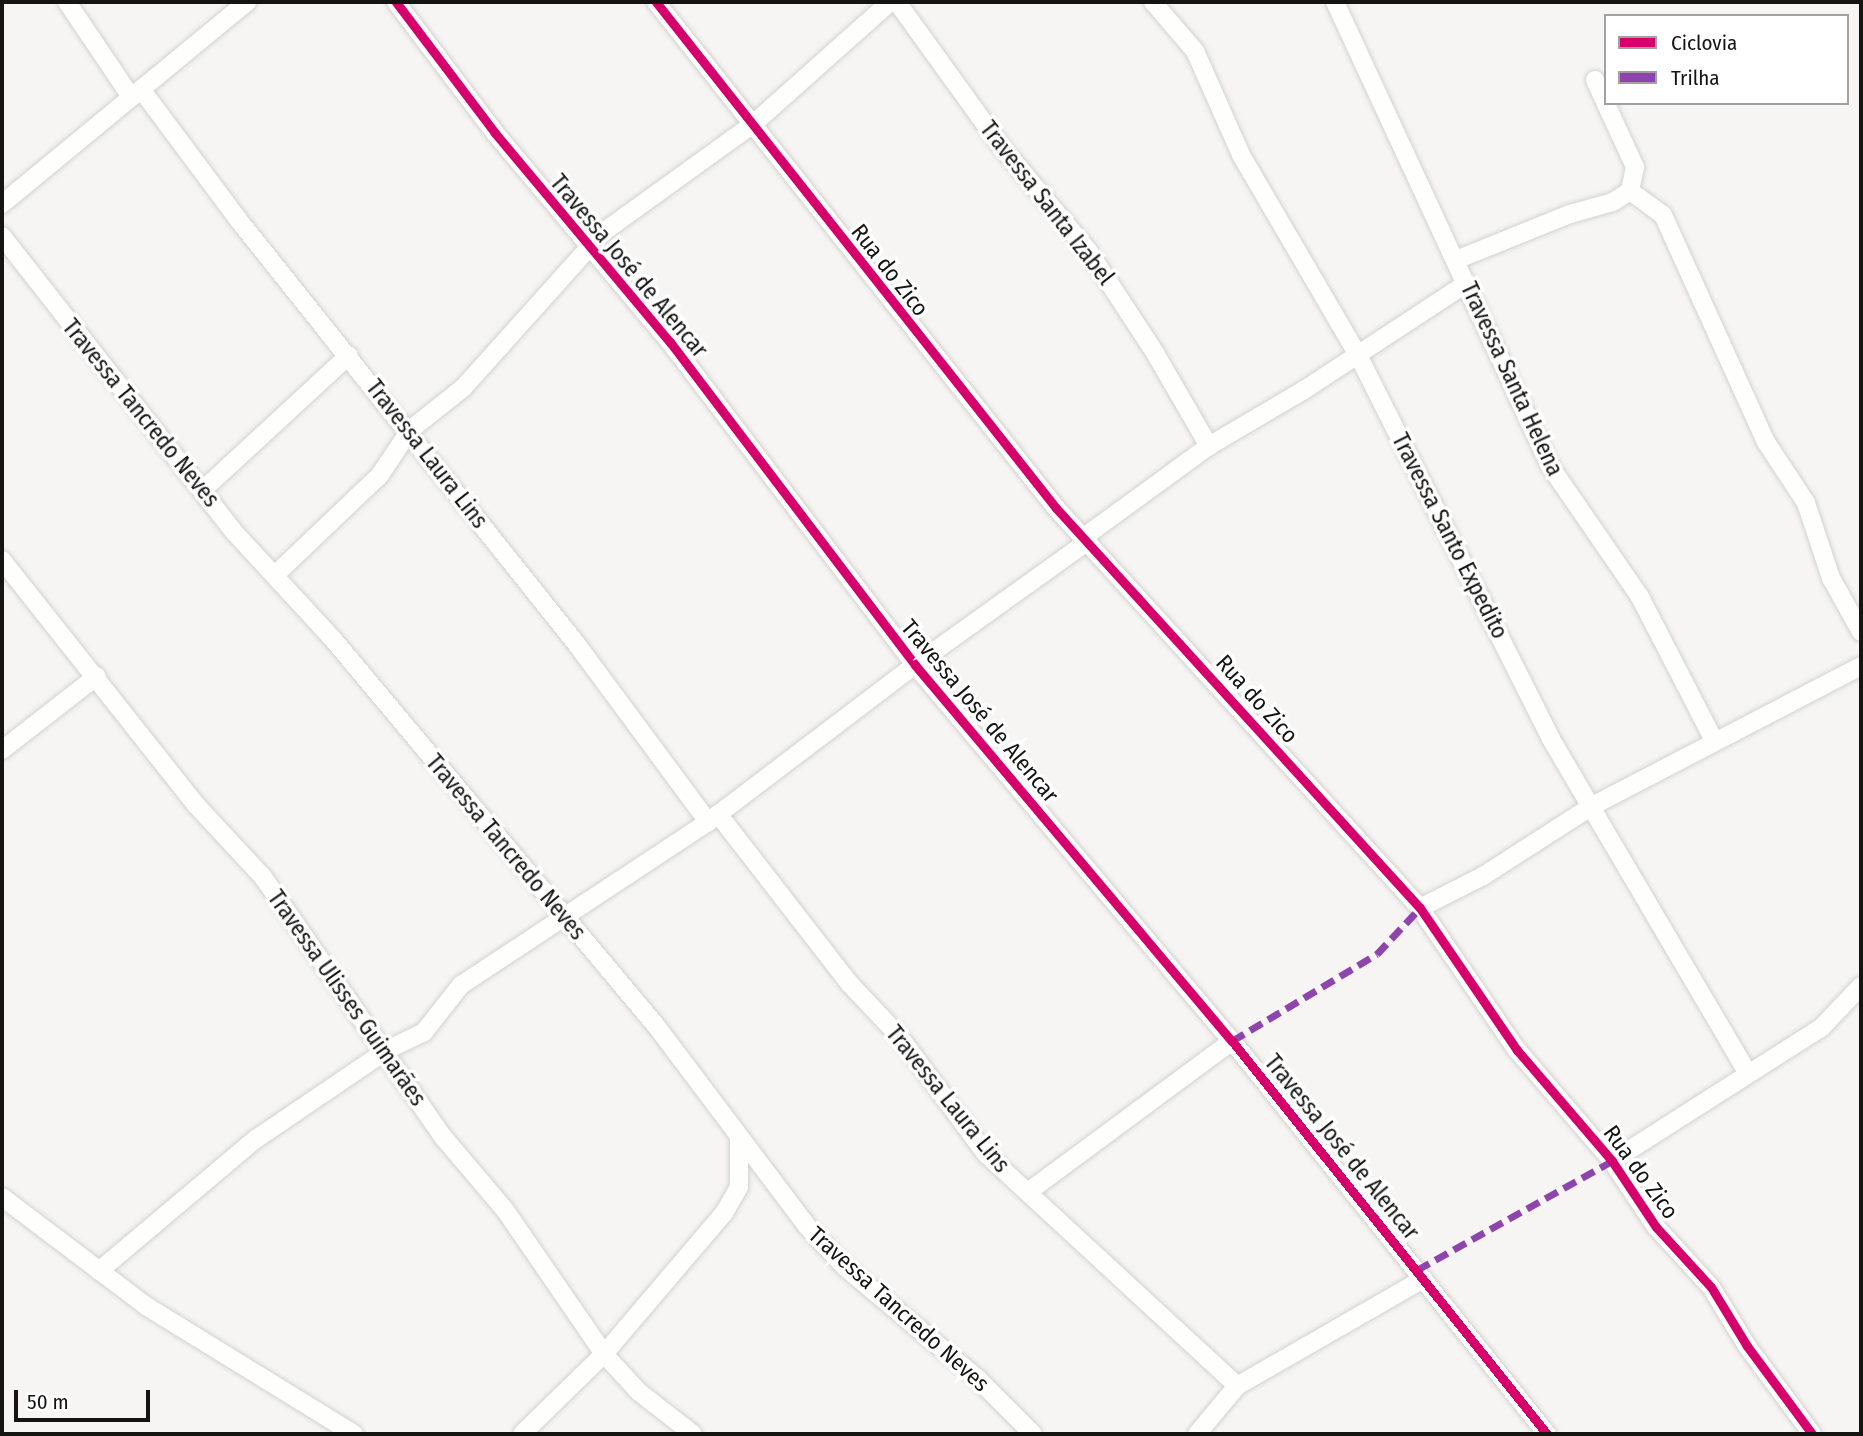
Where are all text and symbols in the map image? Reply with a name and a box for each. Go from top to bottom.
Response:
legend [1604,14,1849,105]
text: Ciclovia [1671,30,1737,56]
text: Trilha [1671,65,1720,91]
street label: Travessa Santa Izabel [974,116,1120,290]
street label: Travessa José de Alencar [544,169,714,363]
street label: Rua do Zico [846,218,934,322]
street label: Travessa Santa Helena [1455,278,1569,480]
street label: Travessa Tancredo Neves [57,314,225,512]
street label: Travessa Laura Lins [360,374,494,534]
street label: Travessa Santo Expedito [1386,429,1514,643]
street label: Travessa José de Alencar [895,614,1065,808]
street label: Rua do Zico [1210,649,1304,749]
street label: Travessa Tancredo Neves [420,749,592,945]
street label: Travessa Ulisses Guimarães [262,885,432,1111]
street label: Travessa Laura Lins [880,1020,1016,1178]
street label: Travessa José de Alencar [1259,1049,1425,1245]
street label: Rua do Zico [1598,1120,1684,1224]
street label: Travessa Tancredo Neves [803,1221,995,1397]
scale bar [18,1376,154,1420]
text: 50 m [27,1389,69,1415]

